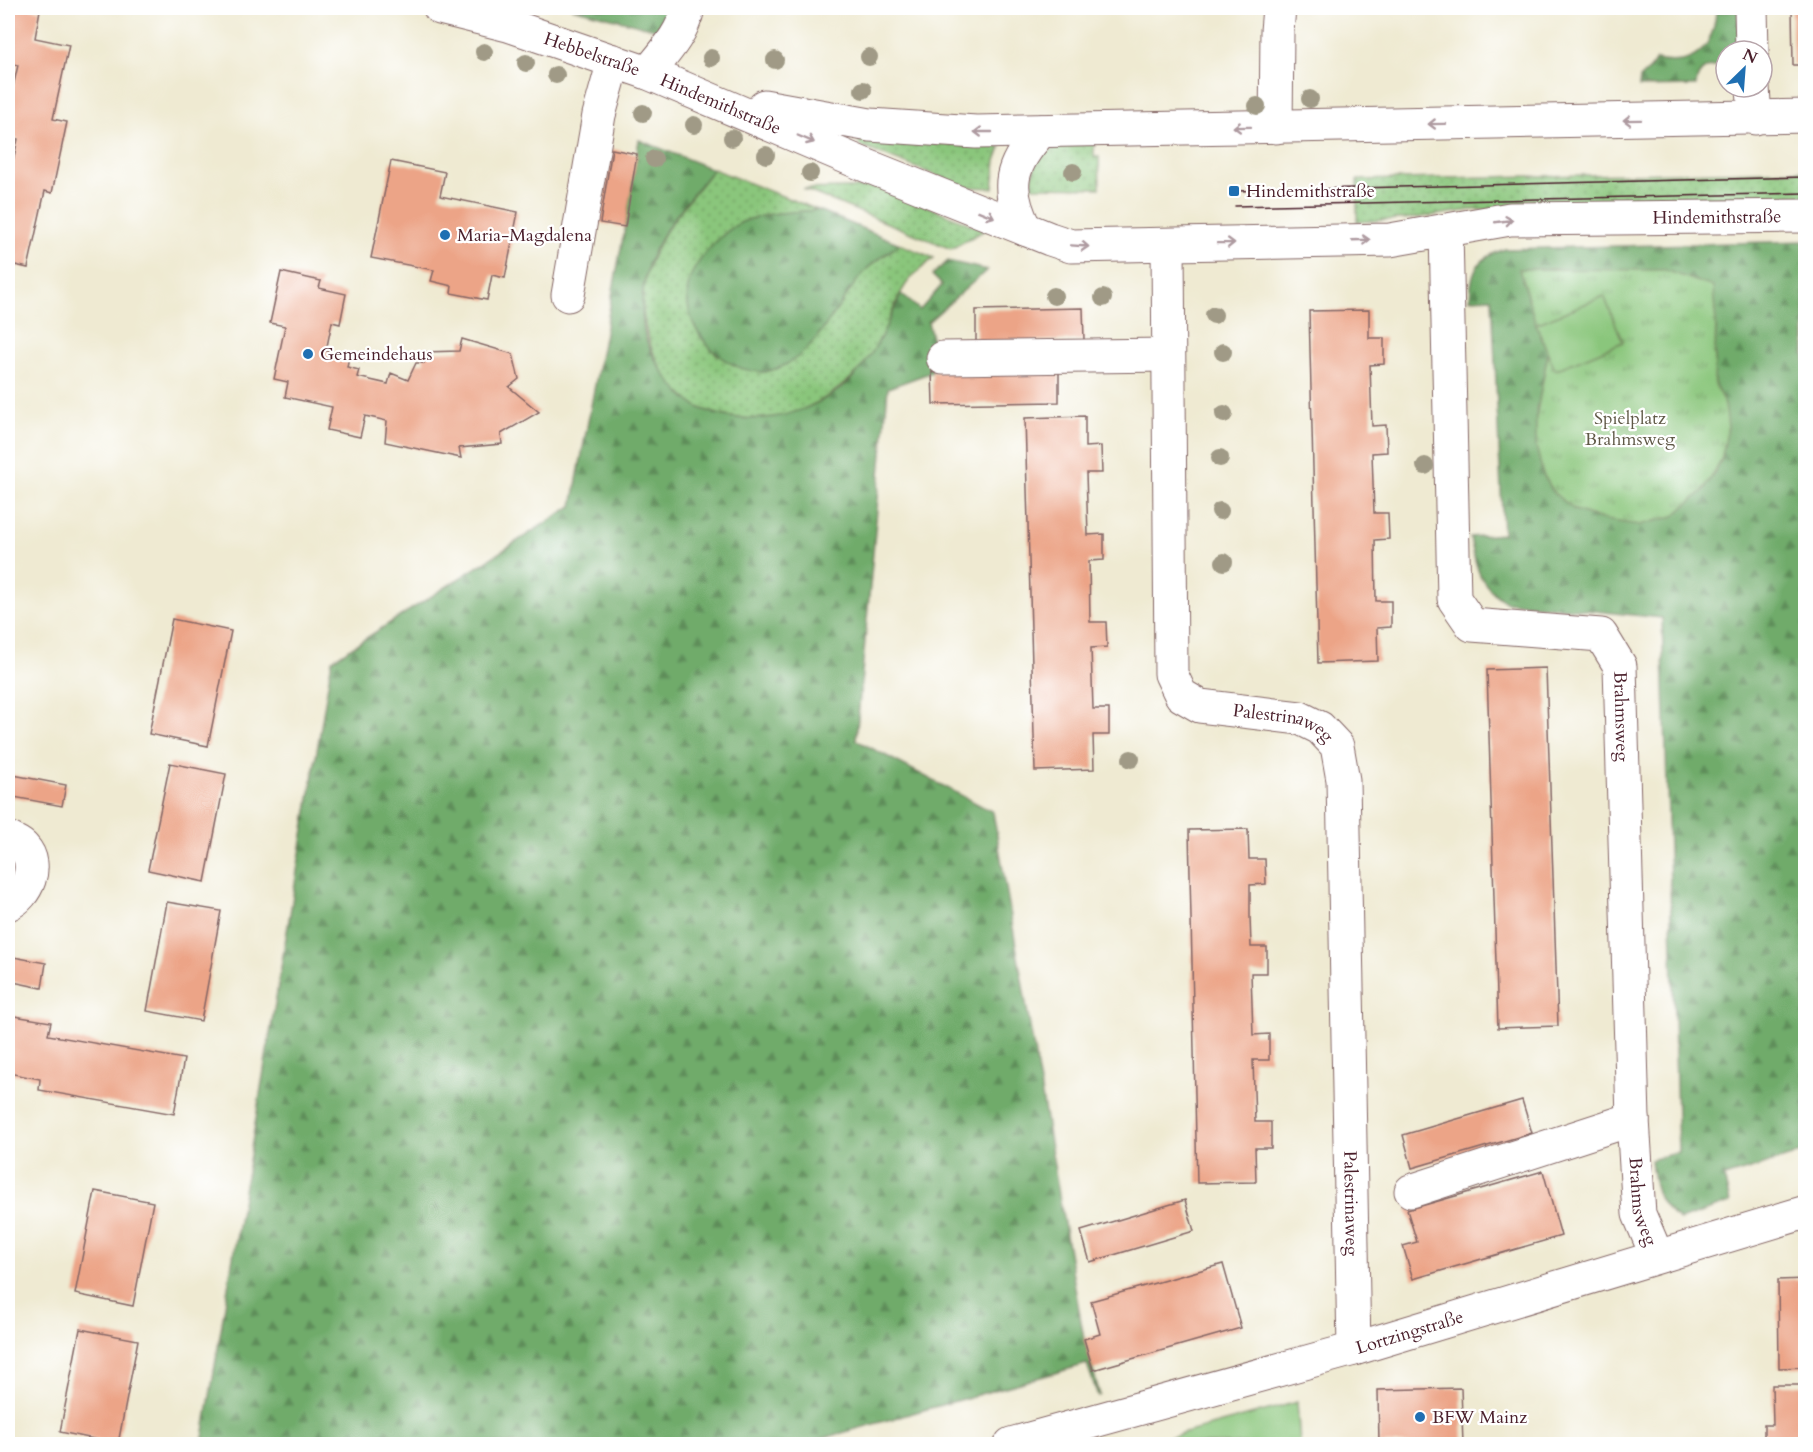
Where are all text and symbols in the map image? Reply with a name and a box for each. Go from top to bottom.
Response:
street label: Hebbelstraße [541,26,644,82]
north arrow [1714,39,1774,99]
text: N [1739,43,1761,69]
street label: Hindemithstraße [656,67,785,140]
one-way arrow [1622,114,1642,126]
one-way arrow [1427,118,1447,130]
one-way arrow [1232,122,1252,133]
one-way arrow [973,126,993,138]
one-way arrow [796,134,814,146]
place label: Hindemithstraße [1246,179,1375,204]
marker: Hindemithstraße [1227,184,1241,198]
street label: Hindemithstraße [1652,204,1782,230]
one-way arrow [976,209,994,220]
one-way arrow [1494,215,1513,226]
place label: Maria-Magdalena [457,223,592,248]
marker: Maria-Magdalena [438,228,452,242]
one-way arrow [1350,235,1370,246]
one-way arrow [1216,238,1236,249]
one-way arrow [1070,241,1090,252]
place label: Gemeindehaus [320,342,432,367]
marker: Gemeindehaus [301,347,315,361]
park label: Spielplatz Brahmsweg [1585,406,1676,452]
street label: Brahmsweg [1608,671,1635,763]
street label: Palestrinaweg [1231,698,1340,748]
street label: Palestrinaweg [1338,1150,1365,1257]
street label: Brahmsweg [1623,1156,1664,1250]
street label: Lortzingstraße [1353,1304,1466,1360]
place label: BFW Mainz [1432,1405,1527,1430]
marker: BFW Mainz [1413,1410,1427,1424]

